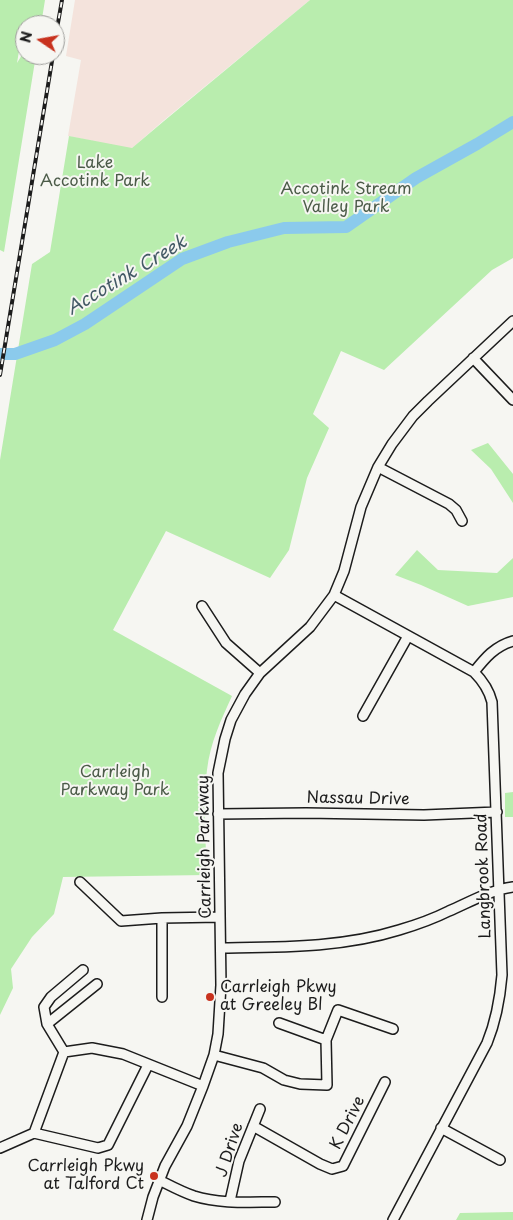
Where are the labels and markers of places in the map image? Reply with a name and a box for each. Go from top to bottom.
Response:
place label: Carrleigh Pkwy at Greeley Bl [220,978,337,1016]
marker: Carrleigh Pkwy at Greeley Bl [204,991,216,1003]
place label: Carrleigh Pkwy at Talford Ct [27,1157,144,1195]
marker: Carrleigh Pkwy at Talford Ct [148,1170,160,1182]

